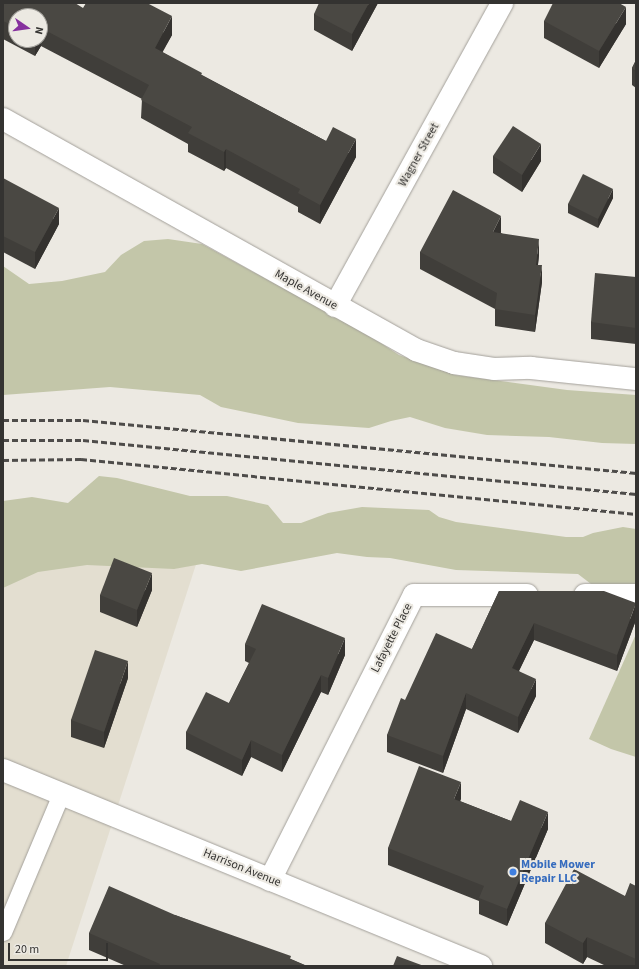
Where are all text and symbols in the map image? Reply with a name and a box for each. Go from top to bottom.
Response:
north arrow [8,8,48,48]
text: N [31,25,47,36]
street label: Wagner Street [396,121,442,189]
street label: Maple Avenue [272,267,340,313]
street label: Lafayette Place [368,601,416,675]
street label: Harrison Avenue [201,846,283,890]
place label: Mobile Mower Repair LLC [521,858,595,886]
marker: Mobile Mower Repair LLC [508,867,518,877]
scale bar [10,935,110,961]
text: 20 m [15,941,39,958]

